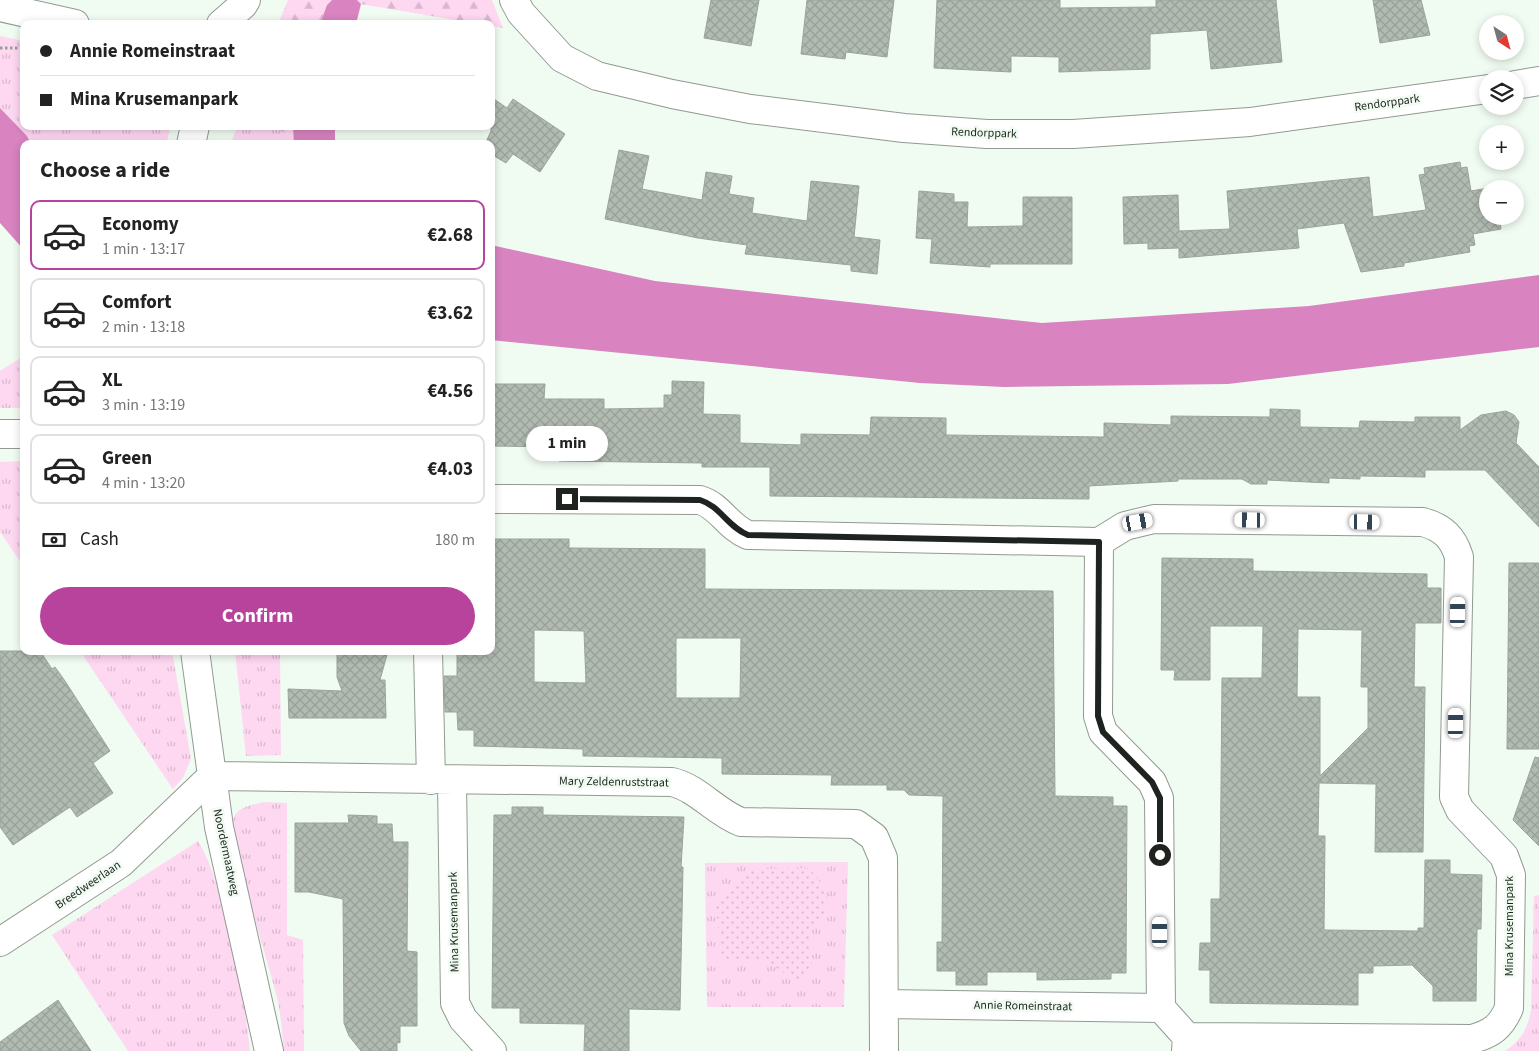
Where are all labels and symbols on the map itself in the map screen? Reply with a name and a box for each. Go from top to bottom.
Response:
north arrow [1479,15,1524,60]
street label: Rendorppark [1353,90,1421,116]
street label: Rendorppark [951,123,1017,143]
callout: 1 min [526,426,608,462]
route end [556,488,578,510]
car [1121,512,1154,532]
car [1234,512,1265,528]
car [1349,514,1380,530]
car [1450,597,1465,627]
car [1448,708,1463,738]
street label: Mary Zeldenruststraat [559,773,669,791]
street label: Noordermaatweg [209,807,243,897]
route start [1149,844,1171,866]
street label: Breedweerlaan [52,857,124,913]
street label: Mina Krusemanpark [445,872,463,972]
street label: Mina Krusemanpark [1501,876,1518,976]
car [1152,917,1167,947]
street label: Annie Romeinstraat [974,997,1072,1015]

